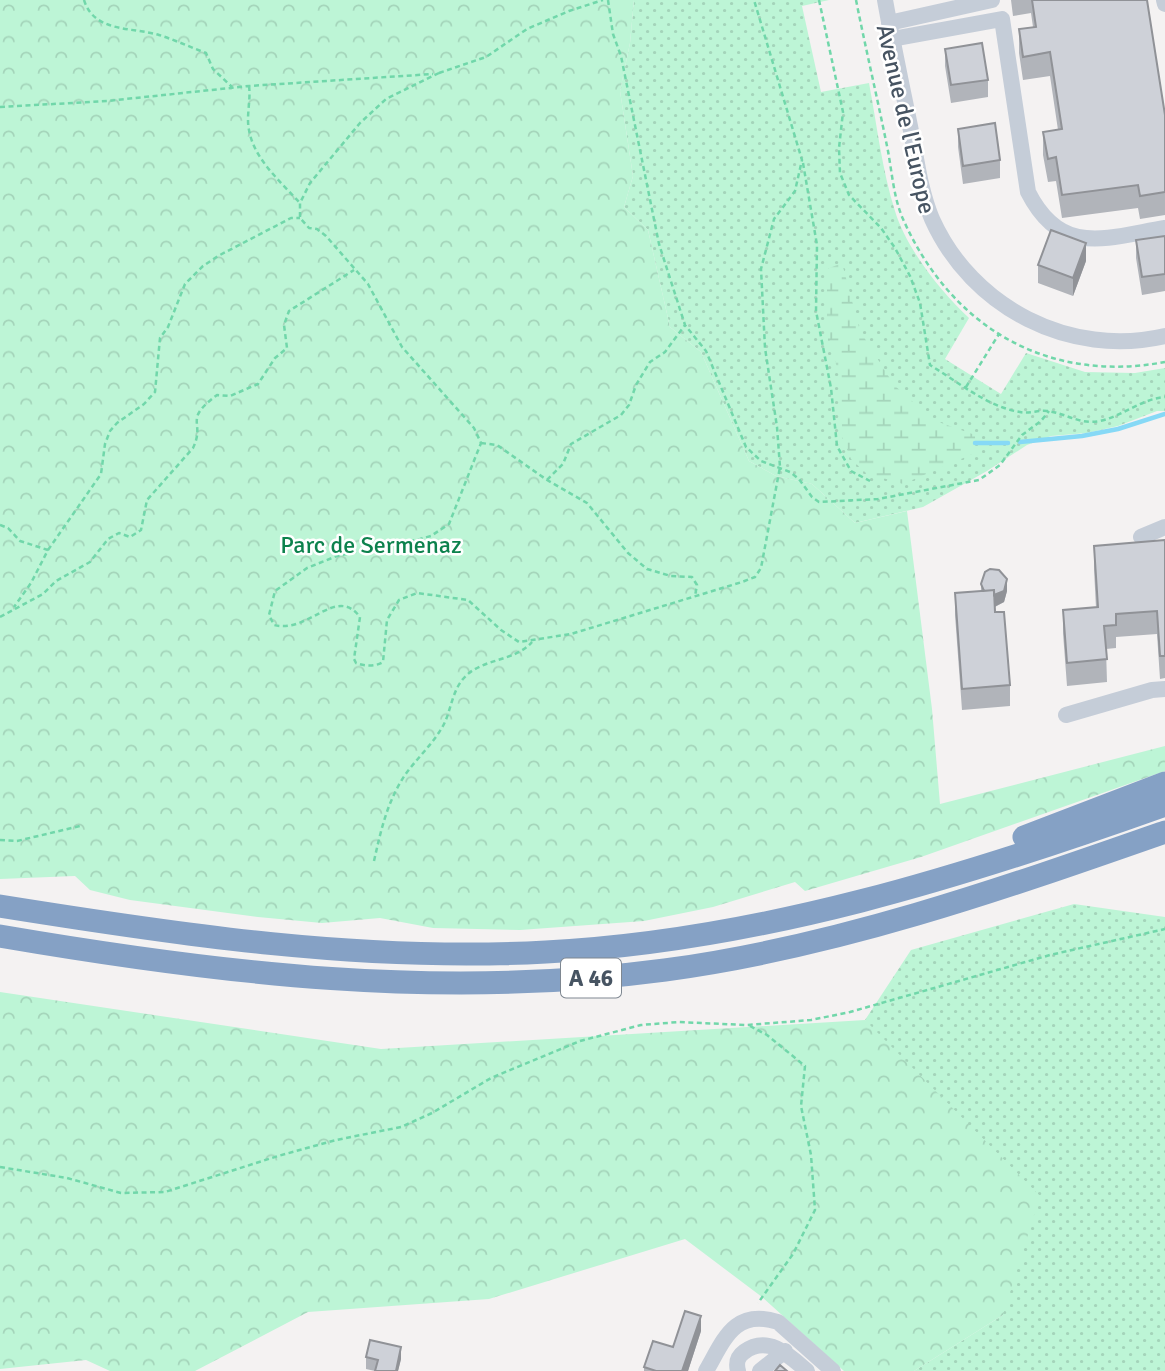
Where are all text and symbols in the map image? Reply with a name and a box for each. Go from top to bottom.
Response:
street label: Avenue de l'Europe [870,21,942,217]
park label: Parc de Sermenaz [280,530,462,560]
road number: A 46 [561,959,621,998]

